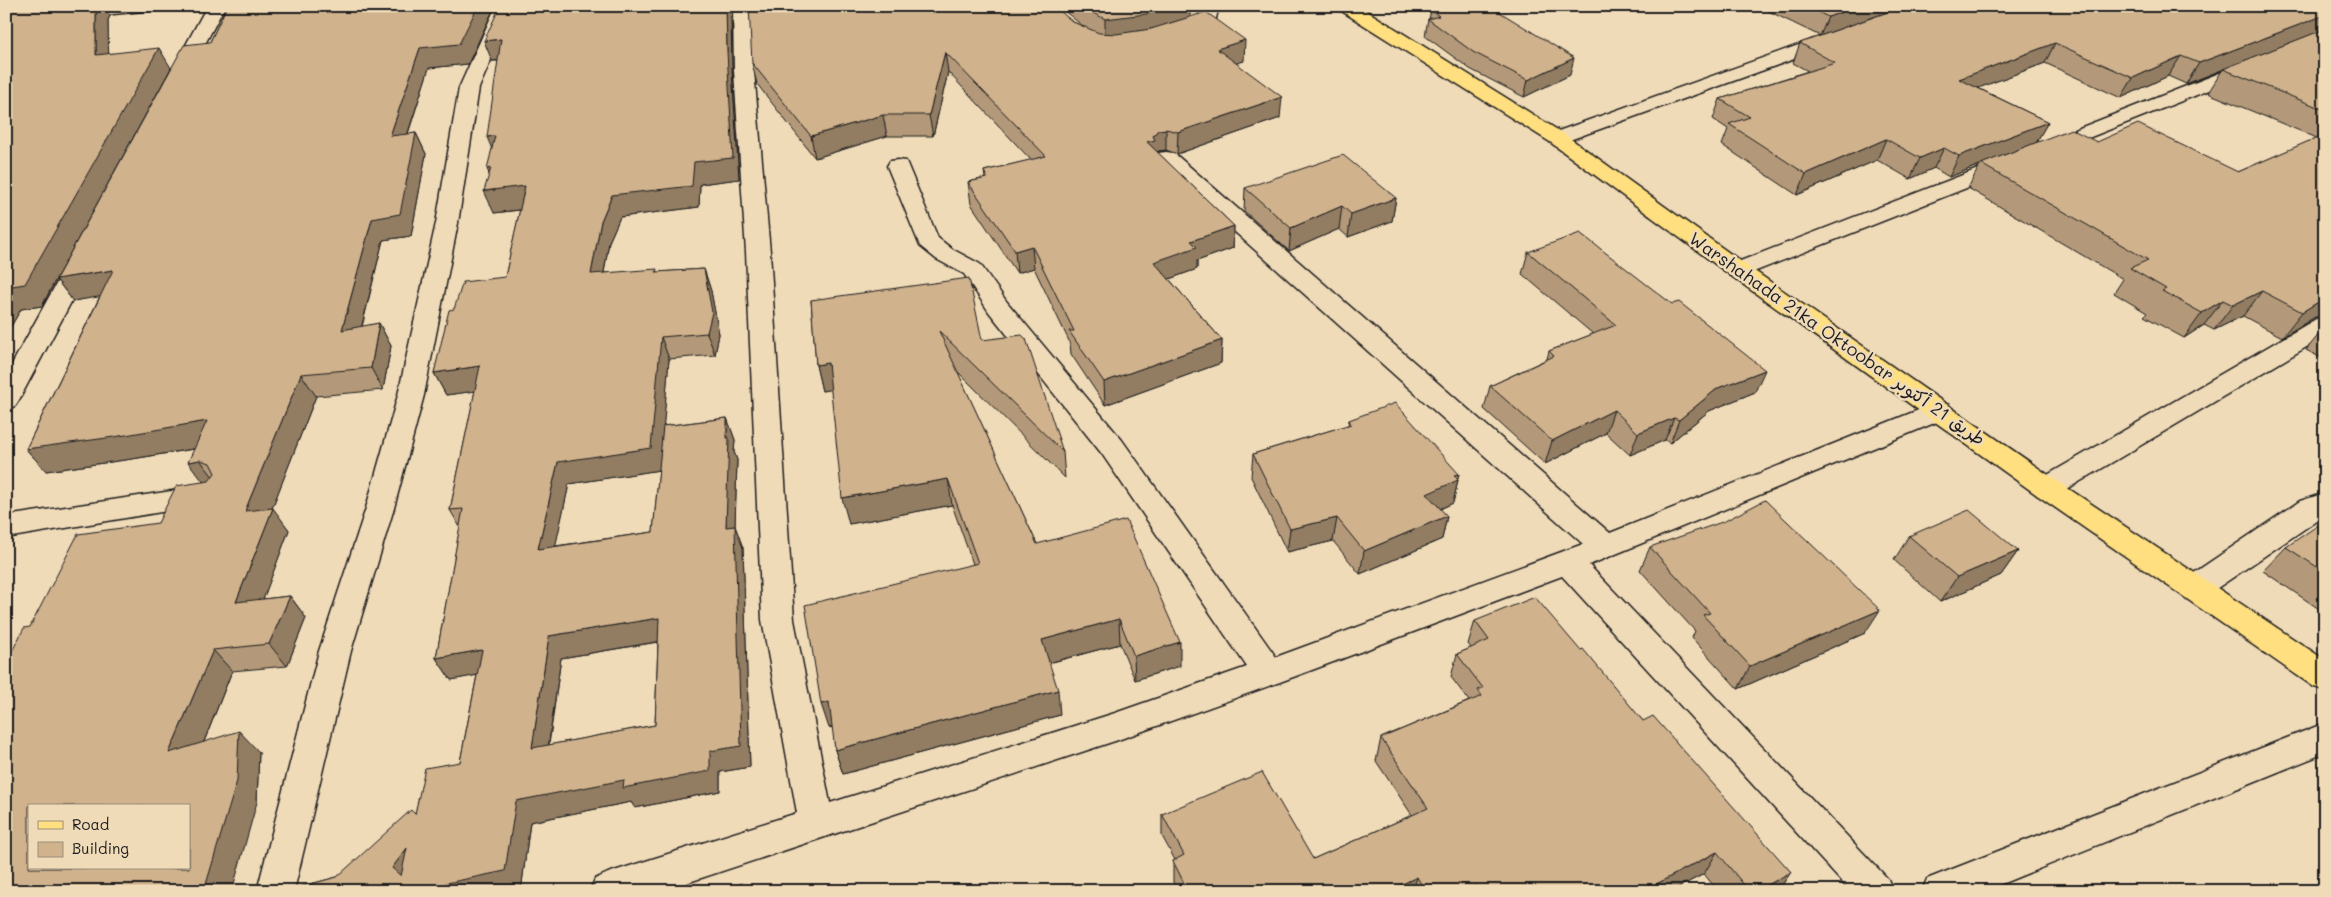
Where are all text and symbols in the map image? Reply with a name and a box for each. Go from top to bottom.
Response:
street label: Warshahada 21ka Oktoobar طريق 21 أكتوبر [1685,226,1991,450]
legend [28,804,190,870]
text: Road [72,814,109,834]
text: Building [72,838,129,858]

